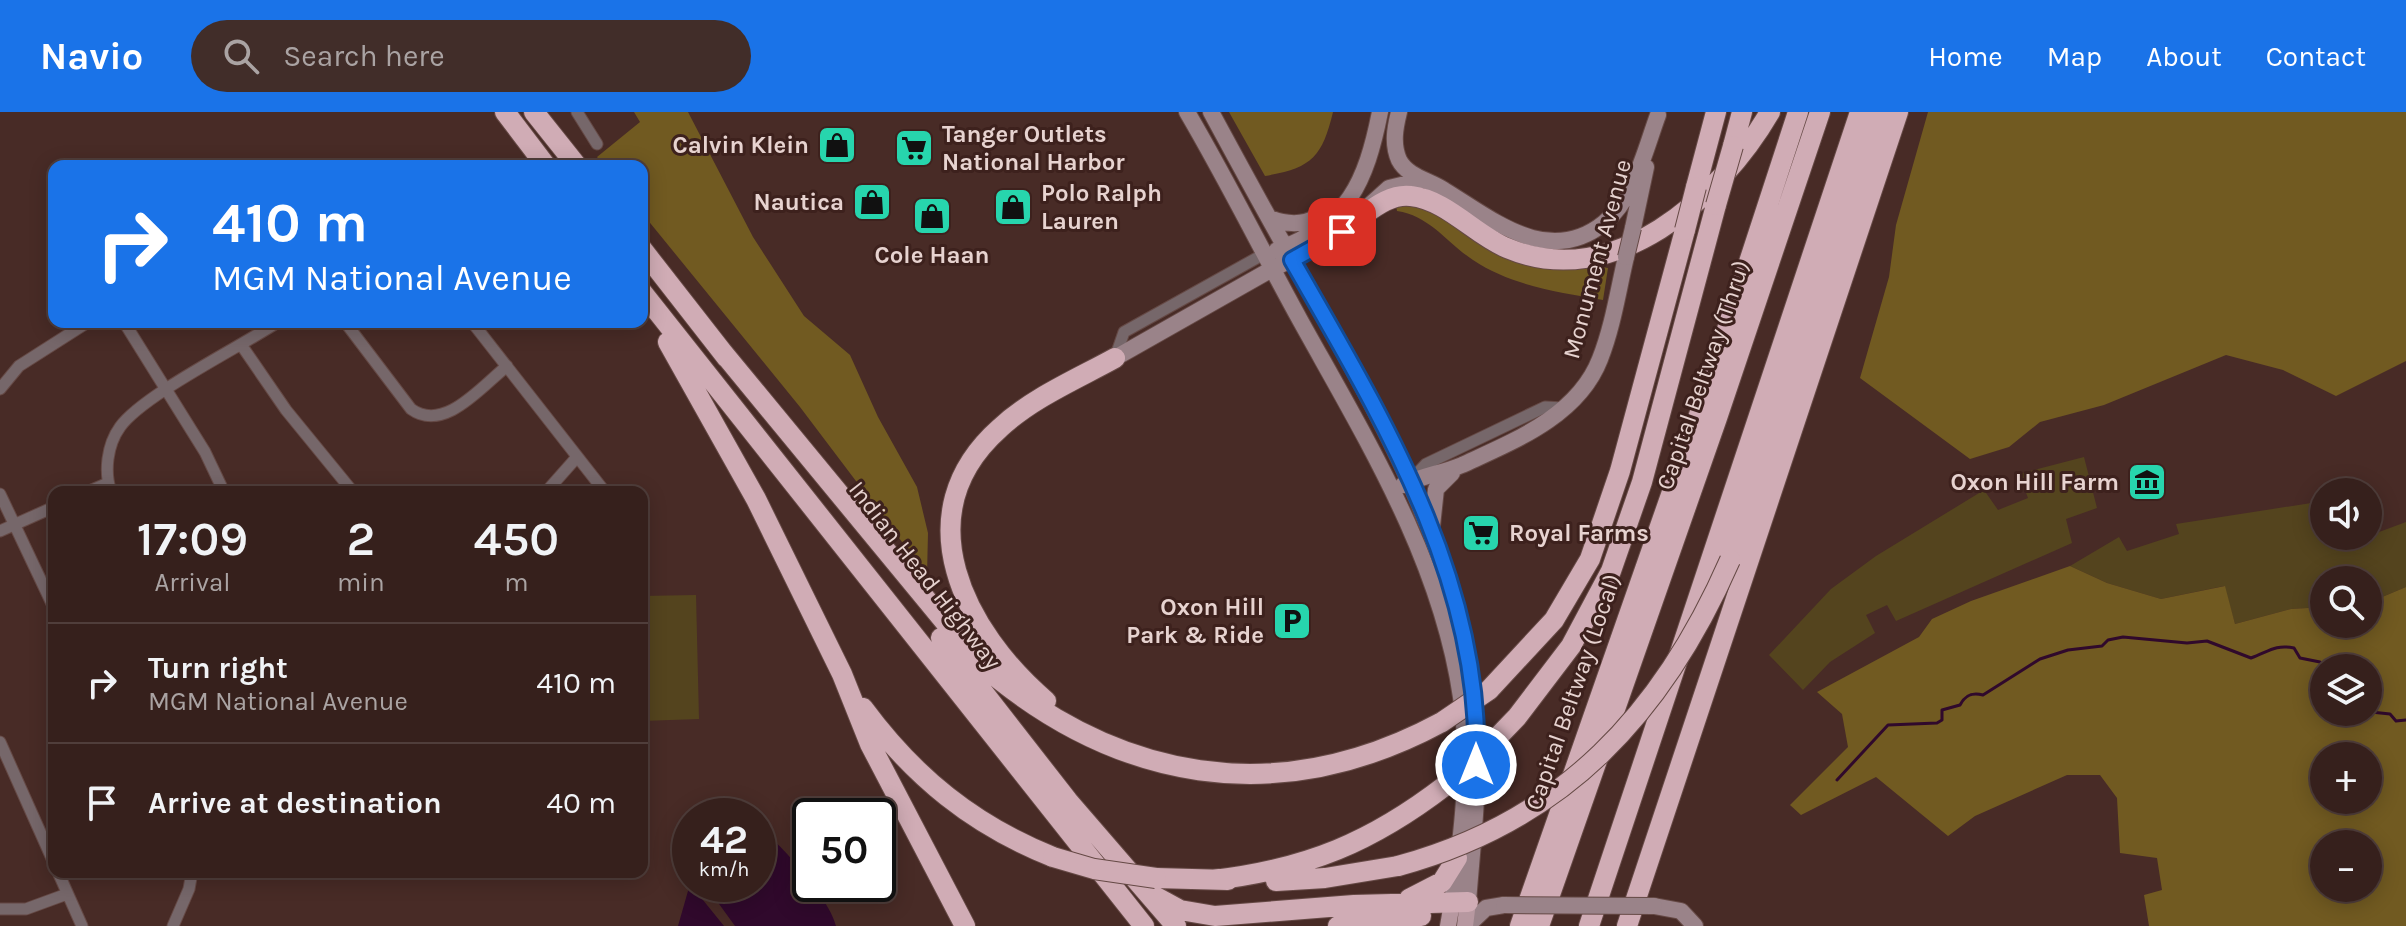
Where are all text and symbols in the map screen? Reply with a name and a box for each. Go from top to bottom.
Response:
search box [191,20,751,92]
text: Navio [40,34,143,79]
icon: search [219,34,263,78]
text: Search here [283,38,445,74]
text: Home [1928,40,2003,73]
text: Map [2047,40,2102,73]
text: About [2146,40,2222,73]
text: Contact [2266,40,2366,73]
place label: Tanger Outlets National Harbor [942,120,1125,176]
shop icon: Calvin Klein [816,124,858,166]
supermarket icon: Tanger Outlets National Harbor [893,127,935,169]
place label: Calvin Klein [673,131,809,159]
street label: Monument Avenue [1557,156,1637,362]
place label: Polo Ralph Lauren [1041,179,1162,235]
shop icon: Nautica [851,181,893,223]
shop icon: Polo Ralph Lauren [992,186,1034,228]
place label: Nautica [754,188,844,216]
text: 410 m [212,190,368,255]
icon: right [80,192,184,296]
shop icon: Cole Haan [911,195,953,237]
pin [1308,198,1376,266]
icon: arrive [1320,210,1364,254]
place label: Cole Haan [875,241,989,269]
text: MGM National Avenue [212,257,572,299]
street label: Capital Beltway (Thru) [1651,257,1755,493]
museum icon: Oxon Hill Farm [2126,461,2168,503]
place label: Oxon Hill Farm [1950,468,2119,496]
street label: Indian Head Highway [843,476,1007,674]
map controls [2310,478,2382,902]
button: sound [2310,478,2382,550]
text: 17:09 [137,511,248,567]
text: 2 [347,511,375,567]
text: 450 [474,511,559,567]
supermarket icon: Royal Farms [1460,512,1502,554]
place label: Royal Farms [1509,519,1649,547]
button: search [2310,566,2382,638]
text: Arrival [154,567,231,598]
text: min [337,567,385,598]
text: m [504,567,529,598]
street label: Capital Beltway (Local) [1519,570,1627,814]
place label: Oxon Hill Park & Ride [1126,593,1264,649]
parking icon: Oxon Hill Park & Ride [1271,600,1313,642]
text: Turn right [148,650,288,686]
button: layers [2310,654,2382,726]
icon: right [80,661,124,705]
text: 410 m [536,665,616,701]
text: MGM National Avenue [148,686,408,717]
position arrow [1434,723,1518,807]
button: + [2310,742,2382,814]
icon: arrive [80,781,124,825]
text: Arrive at destination [148,785,442,821]
text: 40 m [546,785,616,821]
speed limit sign: 50 [792,798,896,902]
text: 42 [700,816,748,863]
button: − [2310,830,2382,902]
text: km/h [699,858,749,881]

